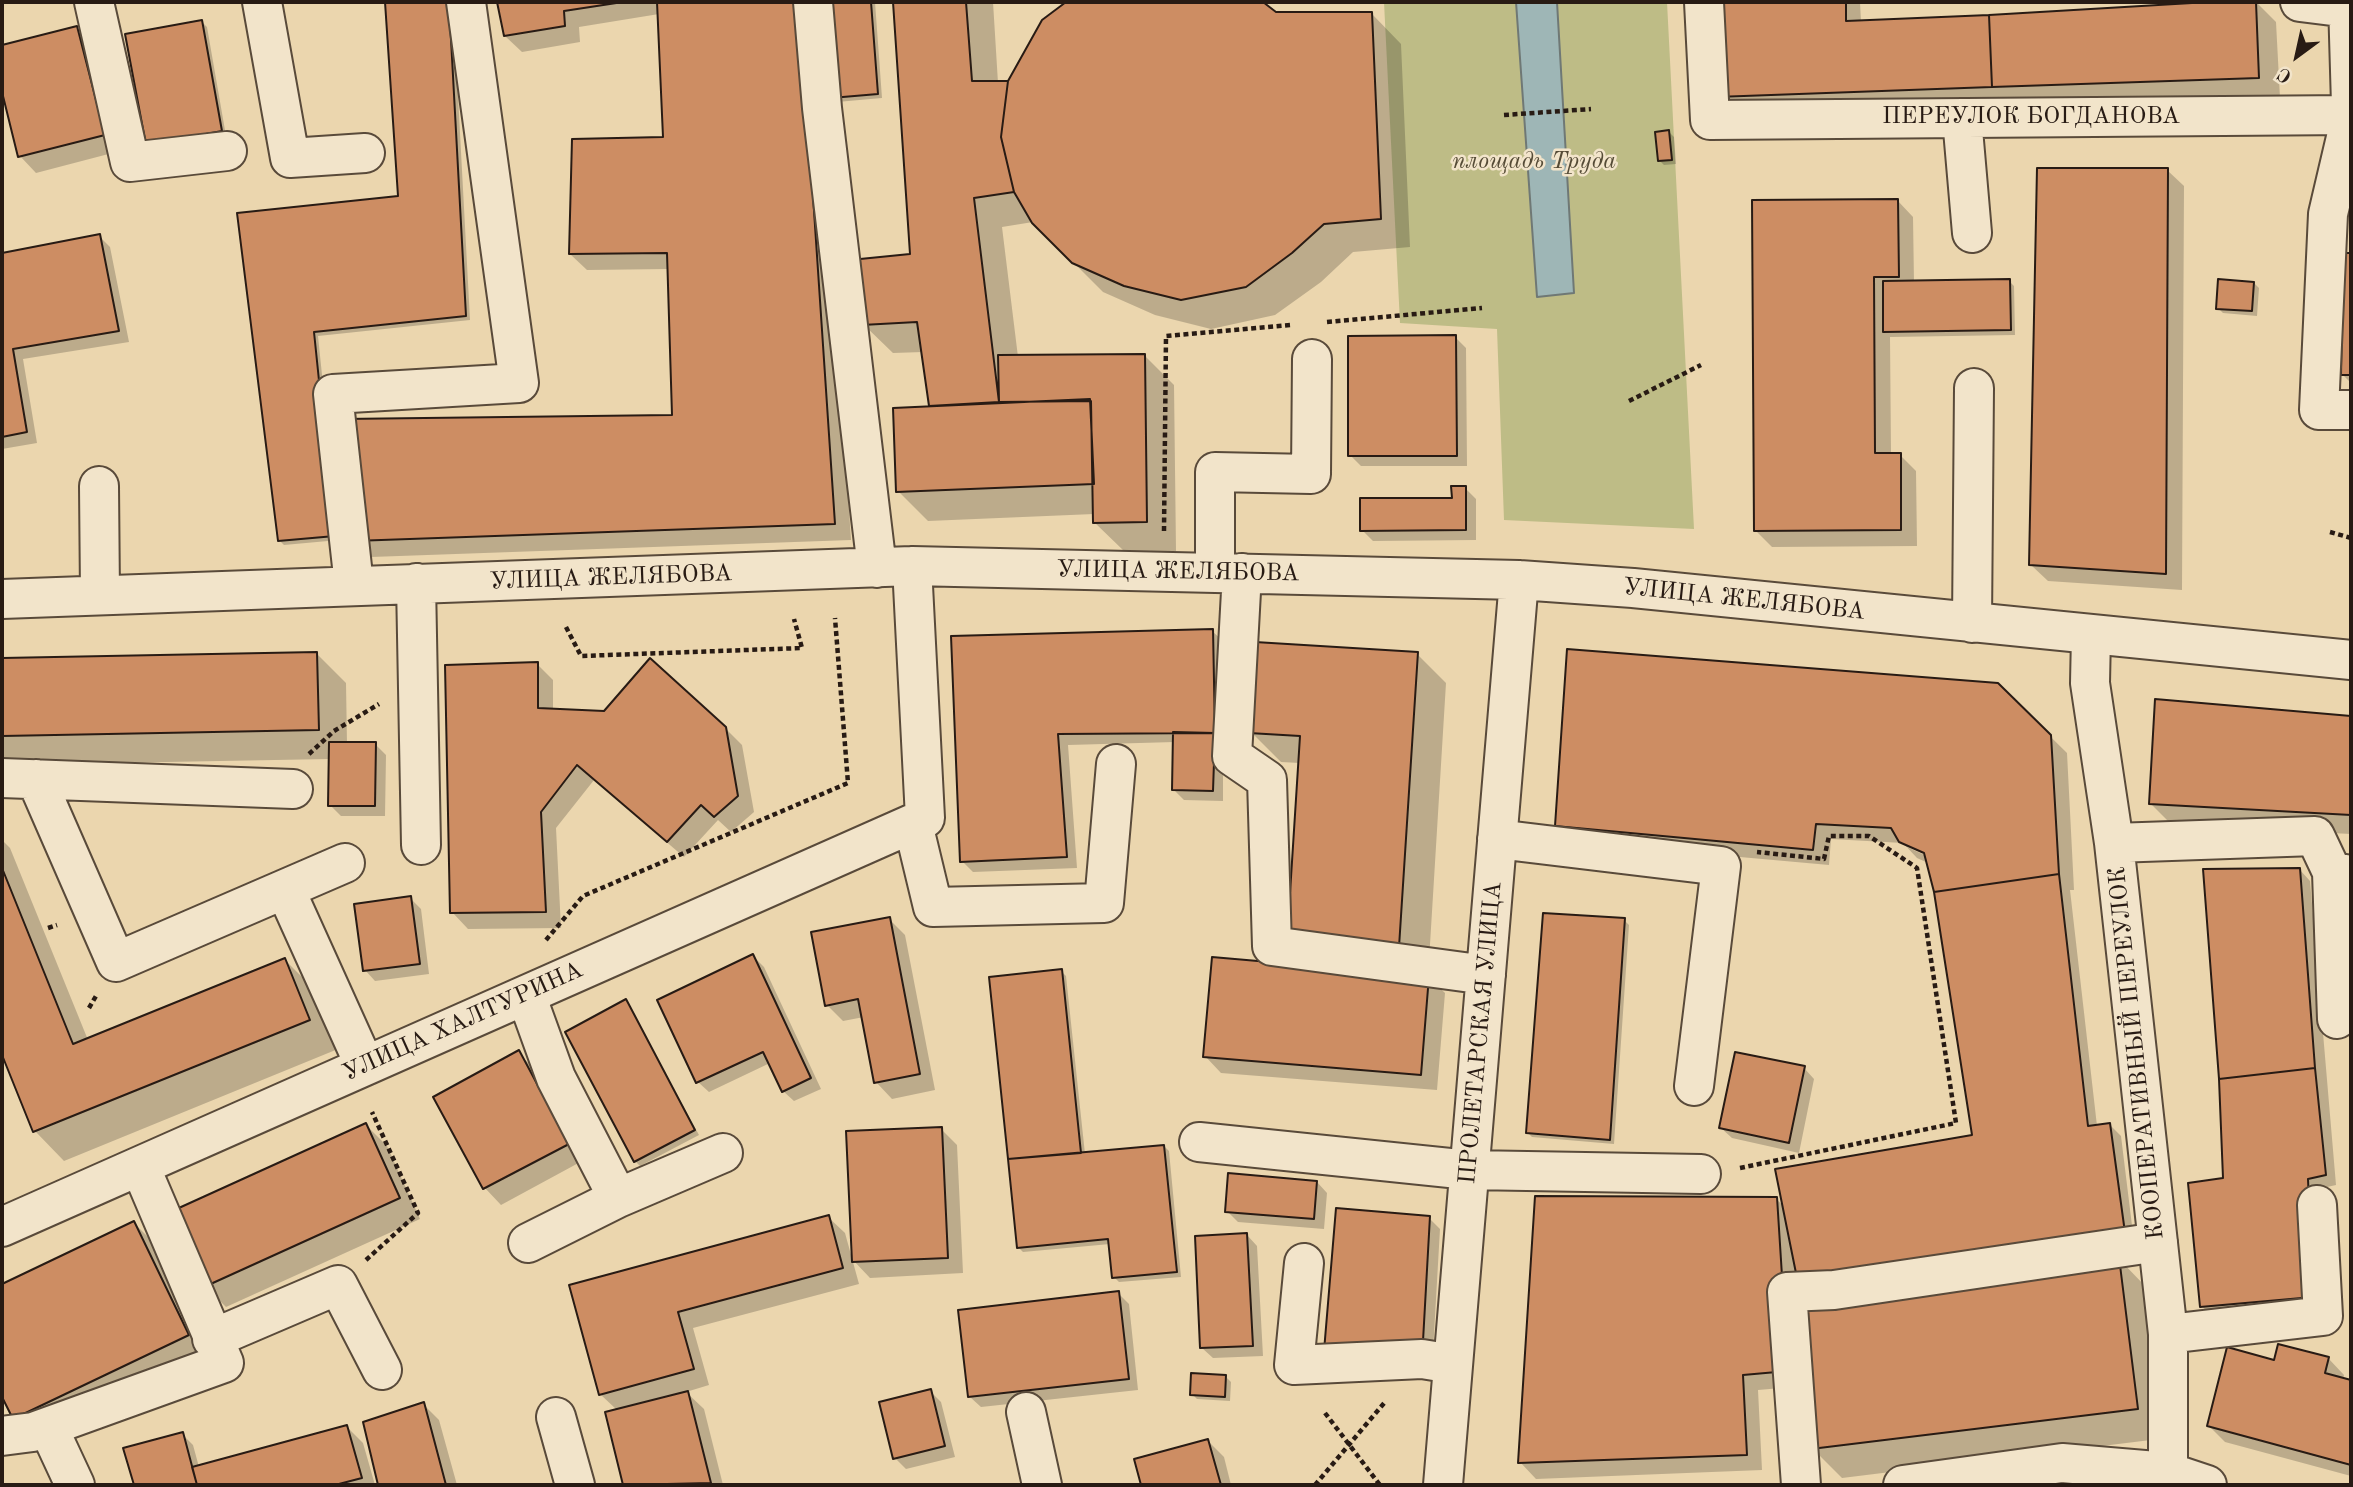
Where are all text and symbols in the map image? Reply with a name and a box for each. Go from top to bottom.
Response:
north arrow [2262,21,2332,91]
text: С [2275,63,2296,85]
street label: ПЕРЕУЛОК БОГДАНОВА [1882,103,2180,131]
park label: площадь Труда [1452,148,1616,176]
street label: УЛИЦА ЖЕЛЯБОВА [1056,555,1300,589]
street label: УЛИЦА ЖЕЛЯБОВА [489,559,733,597]
street label: УЛИЦА ЖЕЛЯБОВА [1622,573,1866,627]
street label: КООПЕРАТИВНЫЙ ПЕРЕУЛОК [2103,865,2171,1241]
street label: ПРОЛЕТАРСКАЯ УЛИЦА [1453,881,1509,1185]
street label: УЛИЦА ХАЛТУРИНА [338,956,588,1088]

